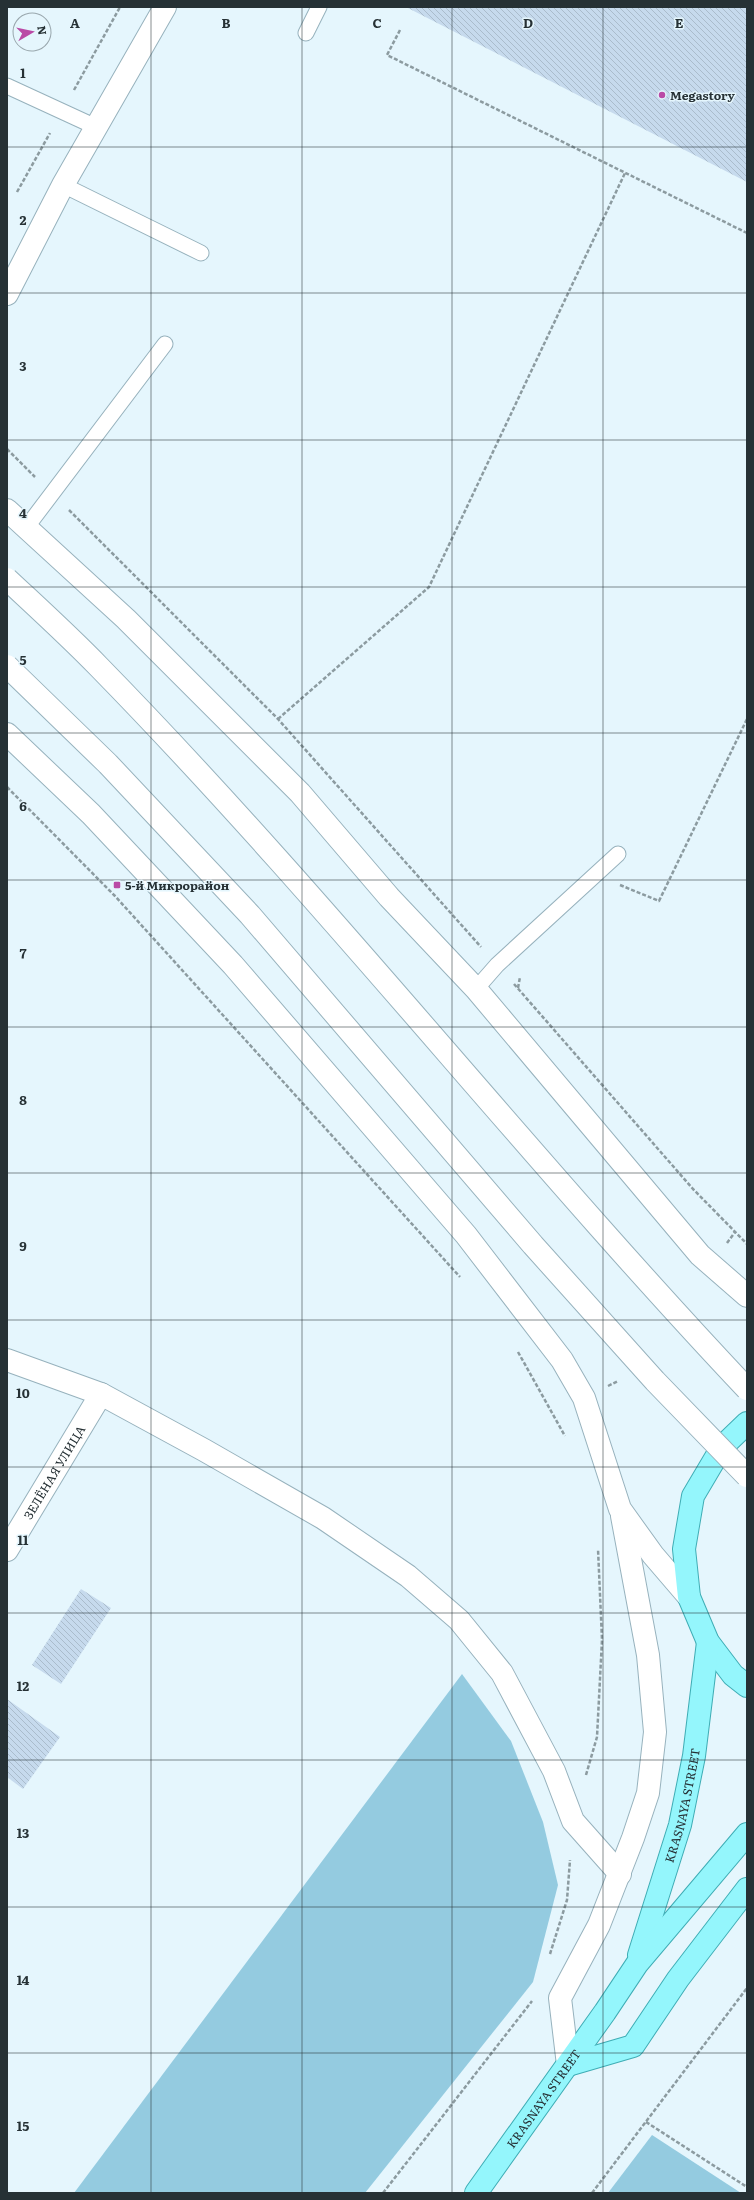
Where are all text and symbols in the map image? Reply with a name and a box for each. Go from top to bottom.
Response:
north arrow [12,12,52,52]
text: A [70,13,80,32]
text: B [222,13,231,32]
text: C [372,13,382,32]
text: D [523,13,533,32]
text: E [675,13,684,32]
text: N [34,24,51,36]
text: 1 [20,63,26,82]
place label: Megastory [670,86,736,104]
marker: Megastory [657,90,667,100]
text: 2 [20,210,27,229]
text: 3 [19,356,27,375]
text: 4 [19,503,27,522]
text: 5 [19,650,27,669]
text: 6 [19,796,27,815]
place label: 5-й Микрорайон [125,876,230,894]
marker: 5-й Микрорайон [112,880,122,890]
text: 7 [19,943,27,962]
text: 8 [19,1090,27,1109]
text: 9 [19,1236,27,1255]
text: 10 [16,1383,30,1402]
street label: ЗЕЛЁНАЯ УЛИЦА [19,1421,89,1522]
text: 11 [18,1530,29,1549]
text: 12 [17,1676,29,1695]
street label: KRASNAYA STREET [660,1747,704,1865]
text: 13 [17,1823,29,1842]
text: 14 [17,1970,30,1989]
street label: KRASNAYA STREET [502,2045,585,2152]
text: 15 [17,2116,29,2135]

